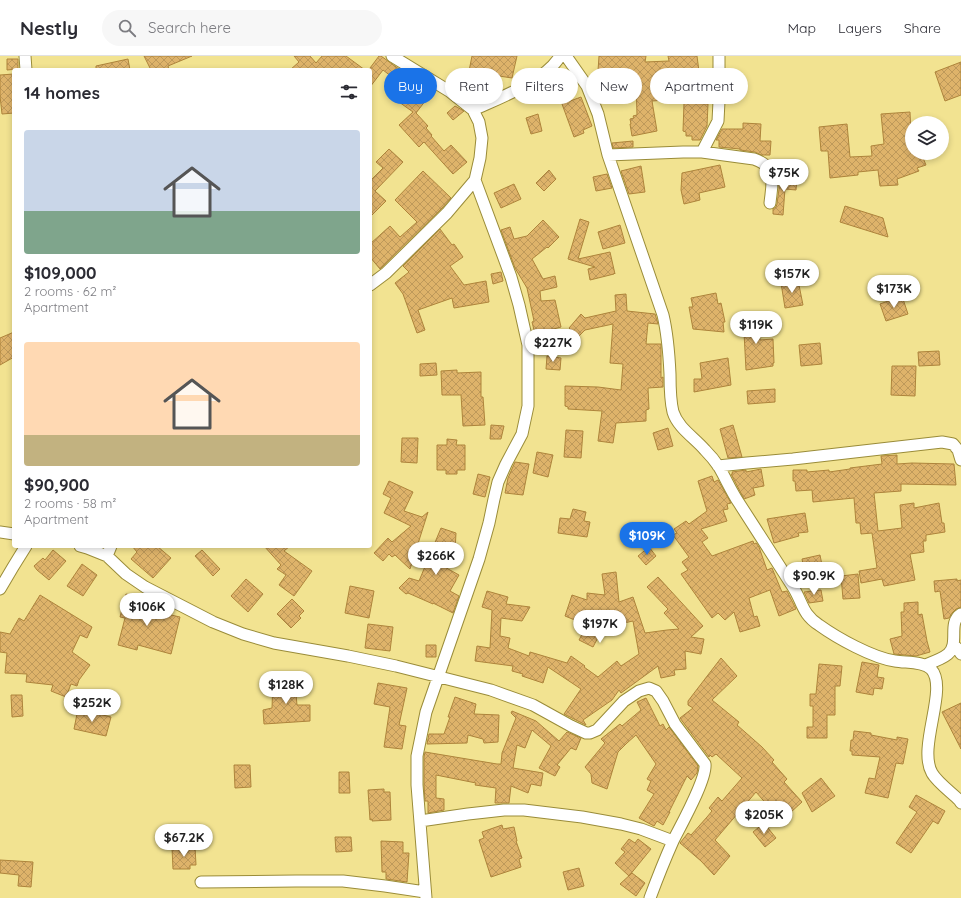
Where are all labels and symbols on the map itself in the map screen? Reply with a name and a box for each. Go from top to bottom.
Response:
pin: $75K [760,159,808,193]
pin: $157K [764,260,820,294]
pin: $173K [866,275,922,309]
pin: $119K [728,311,784,345]
pin: $227K [525,329,581,363]
pin: $109K [619,522,675,556]
pin: $266K [408,542,464,576]
pin: $90.9K [781,562,847,596]
pin: $106K [119,593,175,627]
pin: $197K [572,610,628,644]
pin: $128K [258,671,314,705]
pin: $252K [64,689,120,723]
pin: $205K [736,801,792,835]
pin: $67.2K [151,824,217,858]

